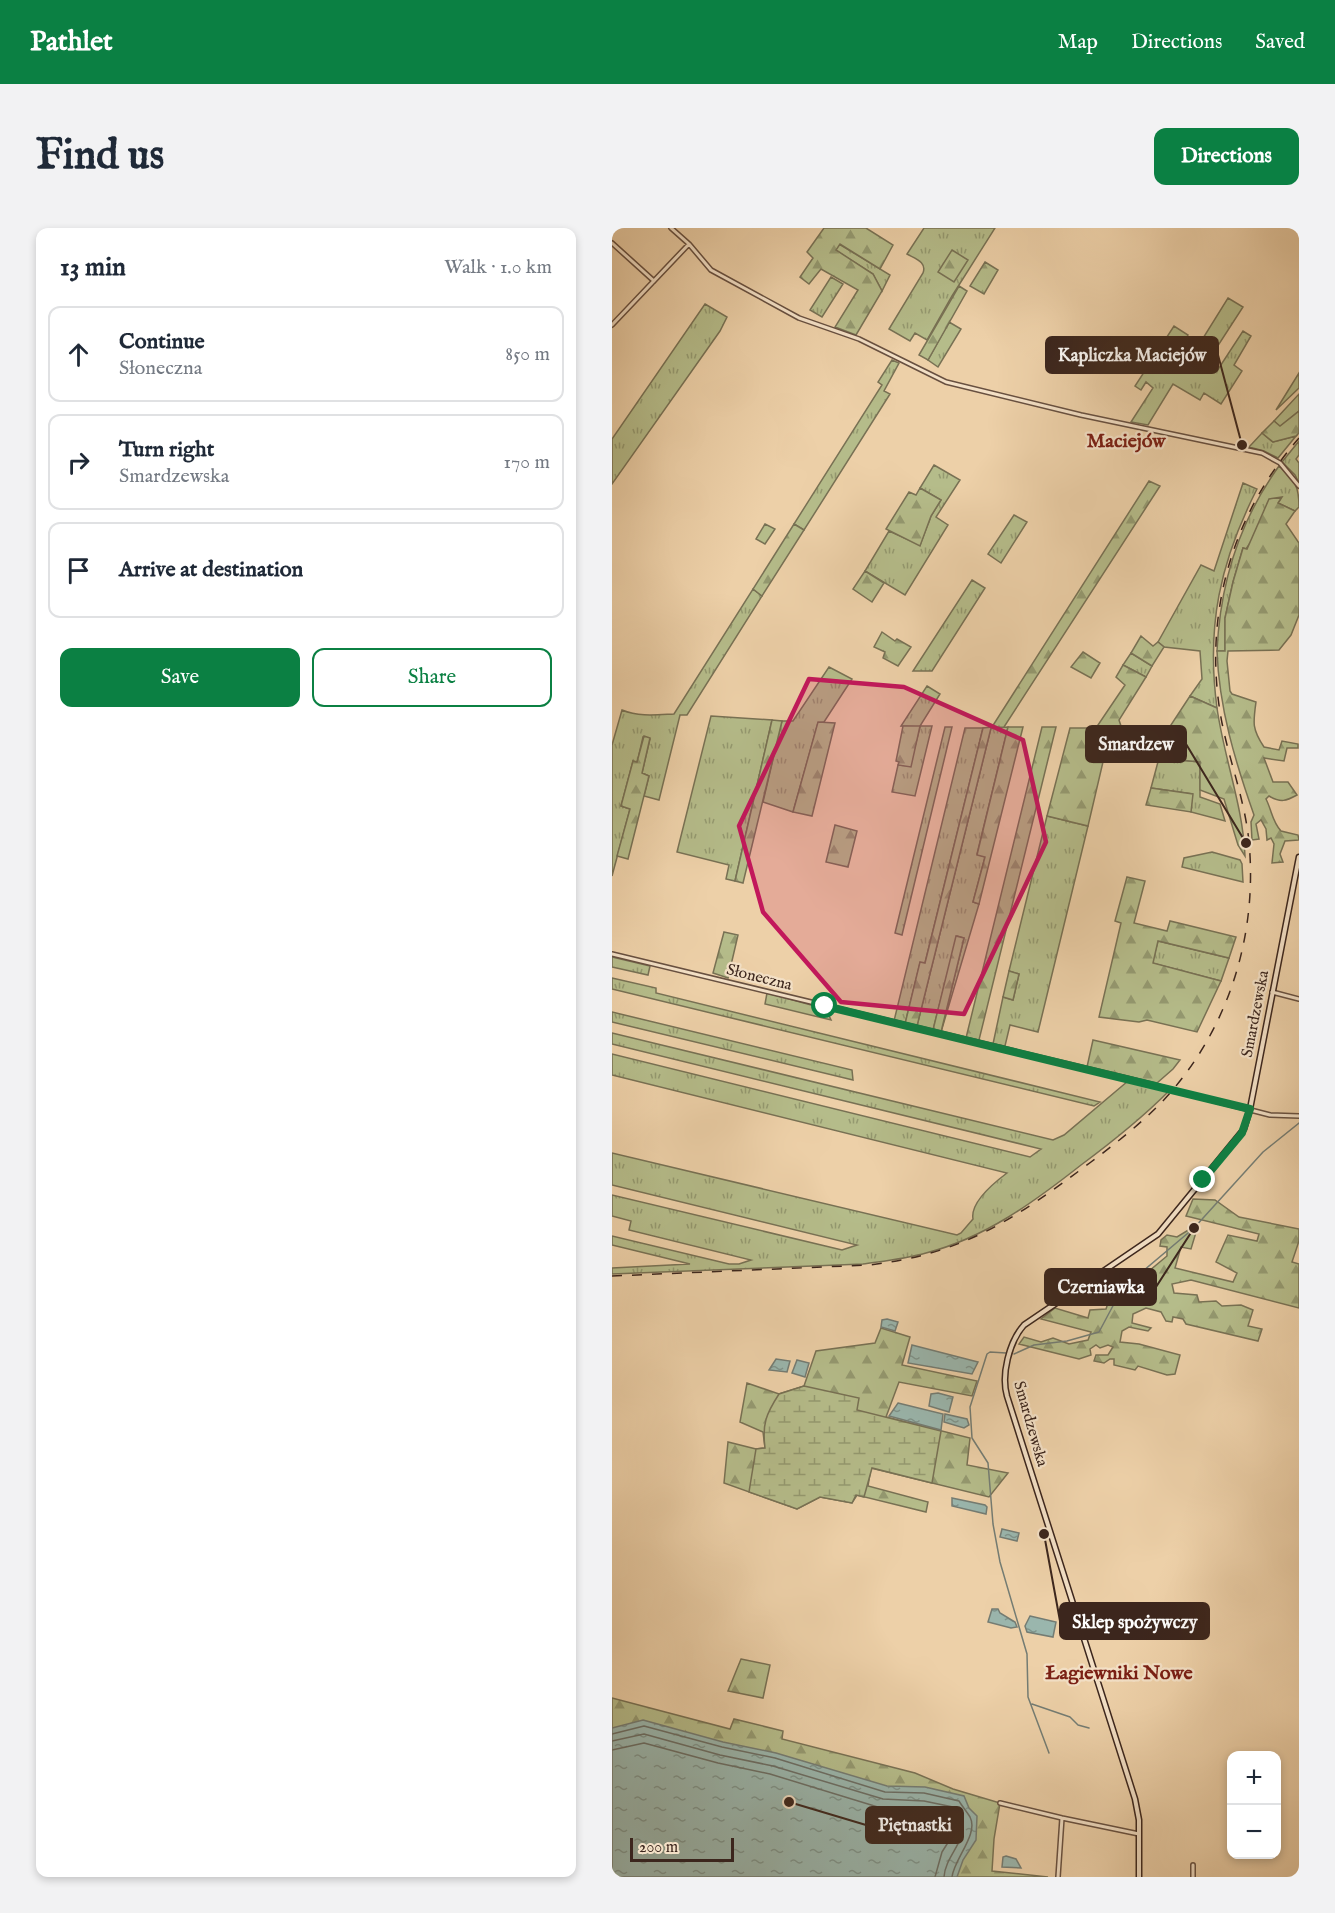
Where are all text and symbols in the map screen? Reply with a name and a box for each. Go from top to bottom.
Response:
text: Pathlet [30,25,113,60]
text: Map [1058,29,1098,56]
text: Directions [1131,29,1222,56]
text: Saved [1255,29,1305,56]
button: Directions [1154,128,1299,185]
text: Find us [36,130,164,183]
text: 13 min [60,251,126,284]
text: Walk · 1.0 km [444,255,552,280]
text: Continue [119,328,205,356]
callout: Kapliczka Maciejów [1046,337,1218,373]
icon: ahead [62,338,95,371]
text: 850 m [505,342,550,367]
text: Kapliczka Maciejów [1058,345,1207,368]
text: Słoneczna [119,356,202,381]
district label: Maciejów [1087,429,1166,454]
text: Turn right [119,436,214,464]
icon: right [62,446,95,479]
text: 170 m [504,450,550,475]
text: Smardzewska [119,464,229,489]
icon: arrive [62,554,95,587]
text: Arrive at destination [119,556,303,584]
button: Save [60,648,300,707]
button: Share [312,648,552,707]
callout: Smardzew [1086,726,1186,762]
text: Smardzew [1098,734,1175,757]
street label: Słoneczna [724,960,794,996]
street label: Smardzewska [1238,969,1274,1059]
route start [811,992,837,1018]
route end [1189,1166,1215,1192]
callout: Czerniawka [1045,1269,1156,1305]
text: Czerniawka [1058,1277,1146,1300]
street label: Smardzewska [1008,1379,1052,1469]
callout: Sklep spożywczy [1060,1603,1209,1639]
text: Sklep spożywczy [1072,1612,1199,1635]
district label: Łagiewniki Nowe [1045,1661,1193,1686]
map controls [1227,1751,1281,1859]
button: + [1227,1751,1281,1805]
button: − [1227,1805,1281,1859]
callout: Piętnastki [866,1807,963,1843]
text: Piętnastki [878,1815,952,1838]
scale bar [630,1835,734,1862]
text: 200 m [639,1838,678,1858]

